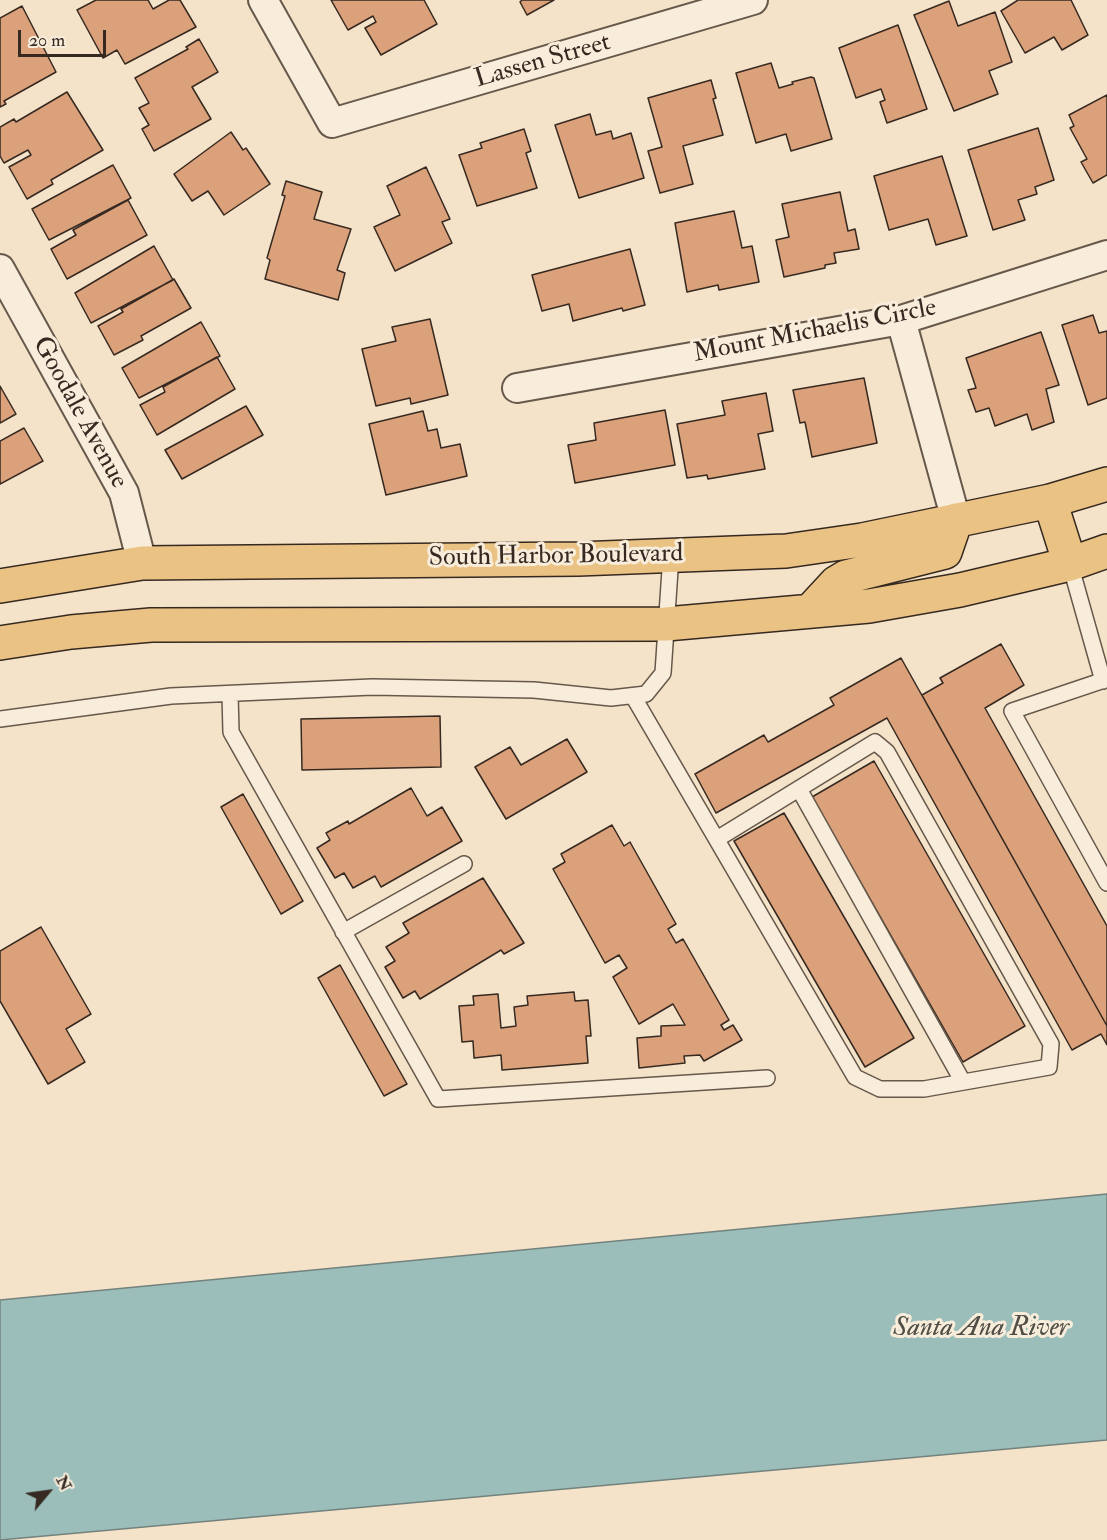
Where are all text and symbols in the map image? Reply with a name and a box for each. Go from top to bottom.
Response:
scale bar [21,18,110,56]
street label: Lassen Street [472,28,614,96]
text: 20 m [29,29,65,52]
street label: Mount Michaelis Circle [691,293,939,371]
street label: Goodale Avenue [25,332,133,494]
street label: South Harbor Boulevard [428,539,684,575]
water label: Santa Ana River [893,1313,1069,1345]
north arrow [18,1462,78,1522]
text: N [52,1472,76,1494]

